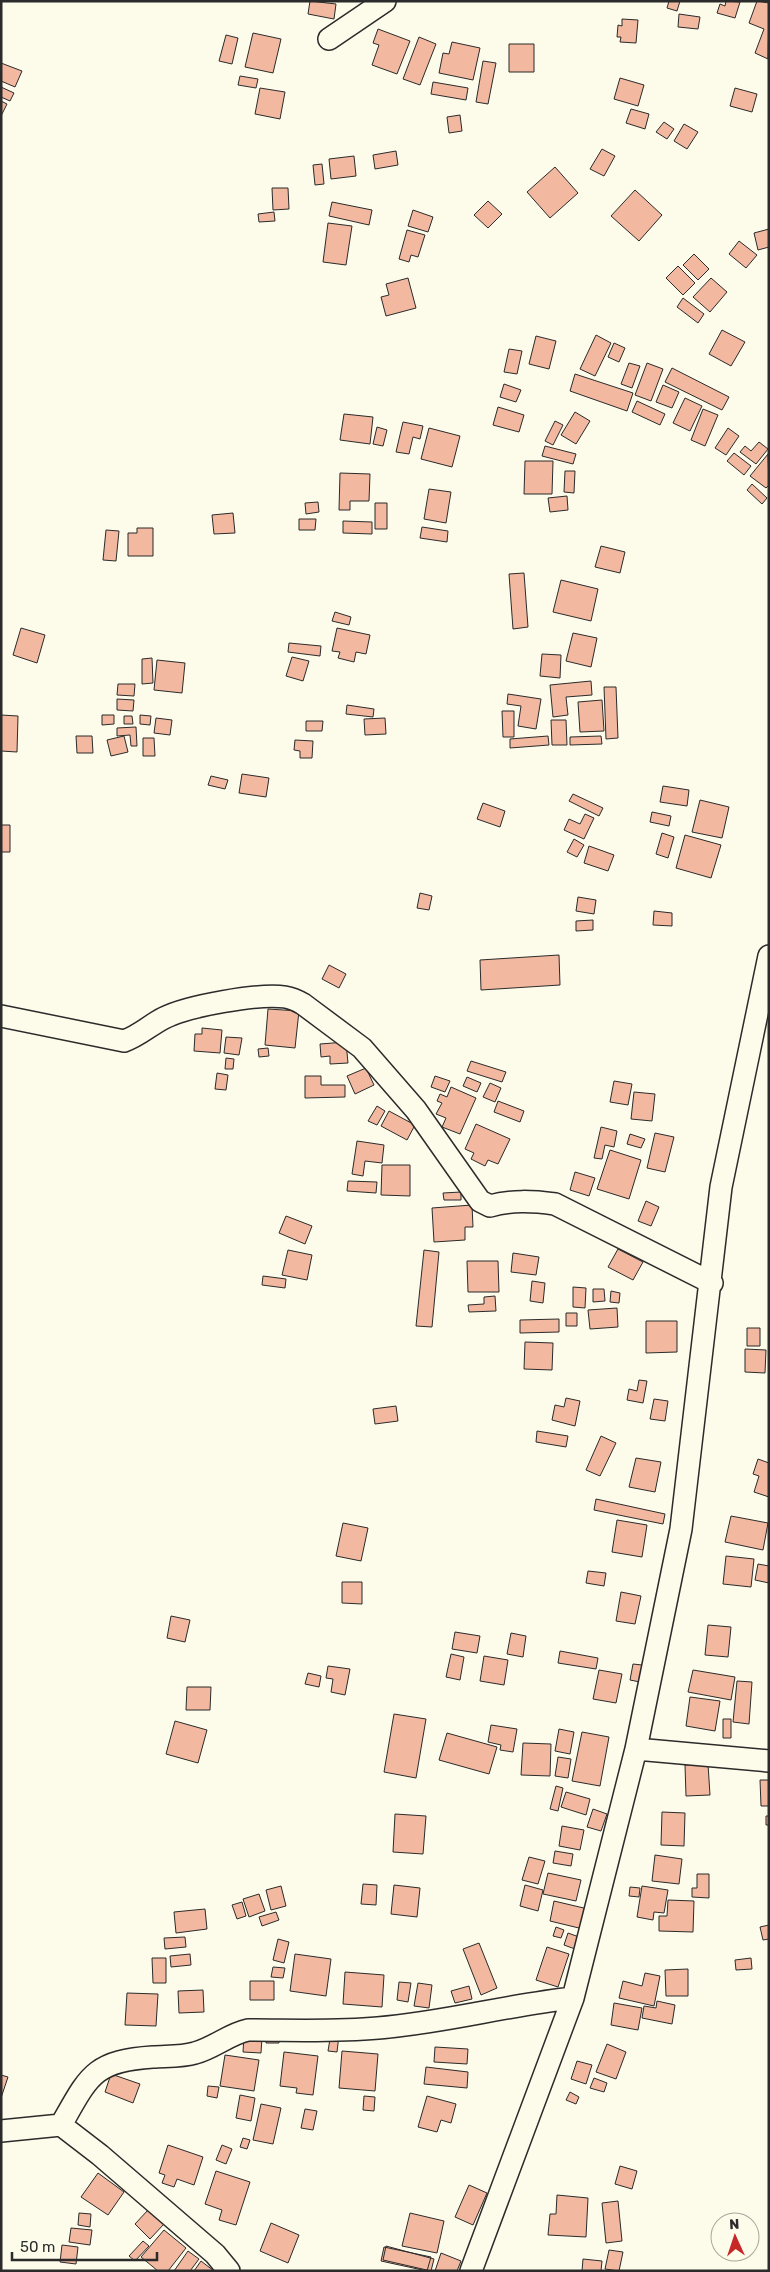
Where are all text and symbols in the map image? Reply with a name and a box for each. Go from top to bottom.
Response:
north arrow [710,2212,760,2262]
text: N [729,2216,740,2233]
scale bar [12,2230,158,2262]
text: 50 m [20,2238,55,2256]

